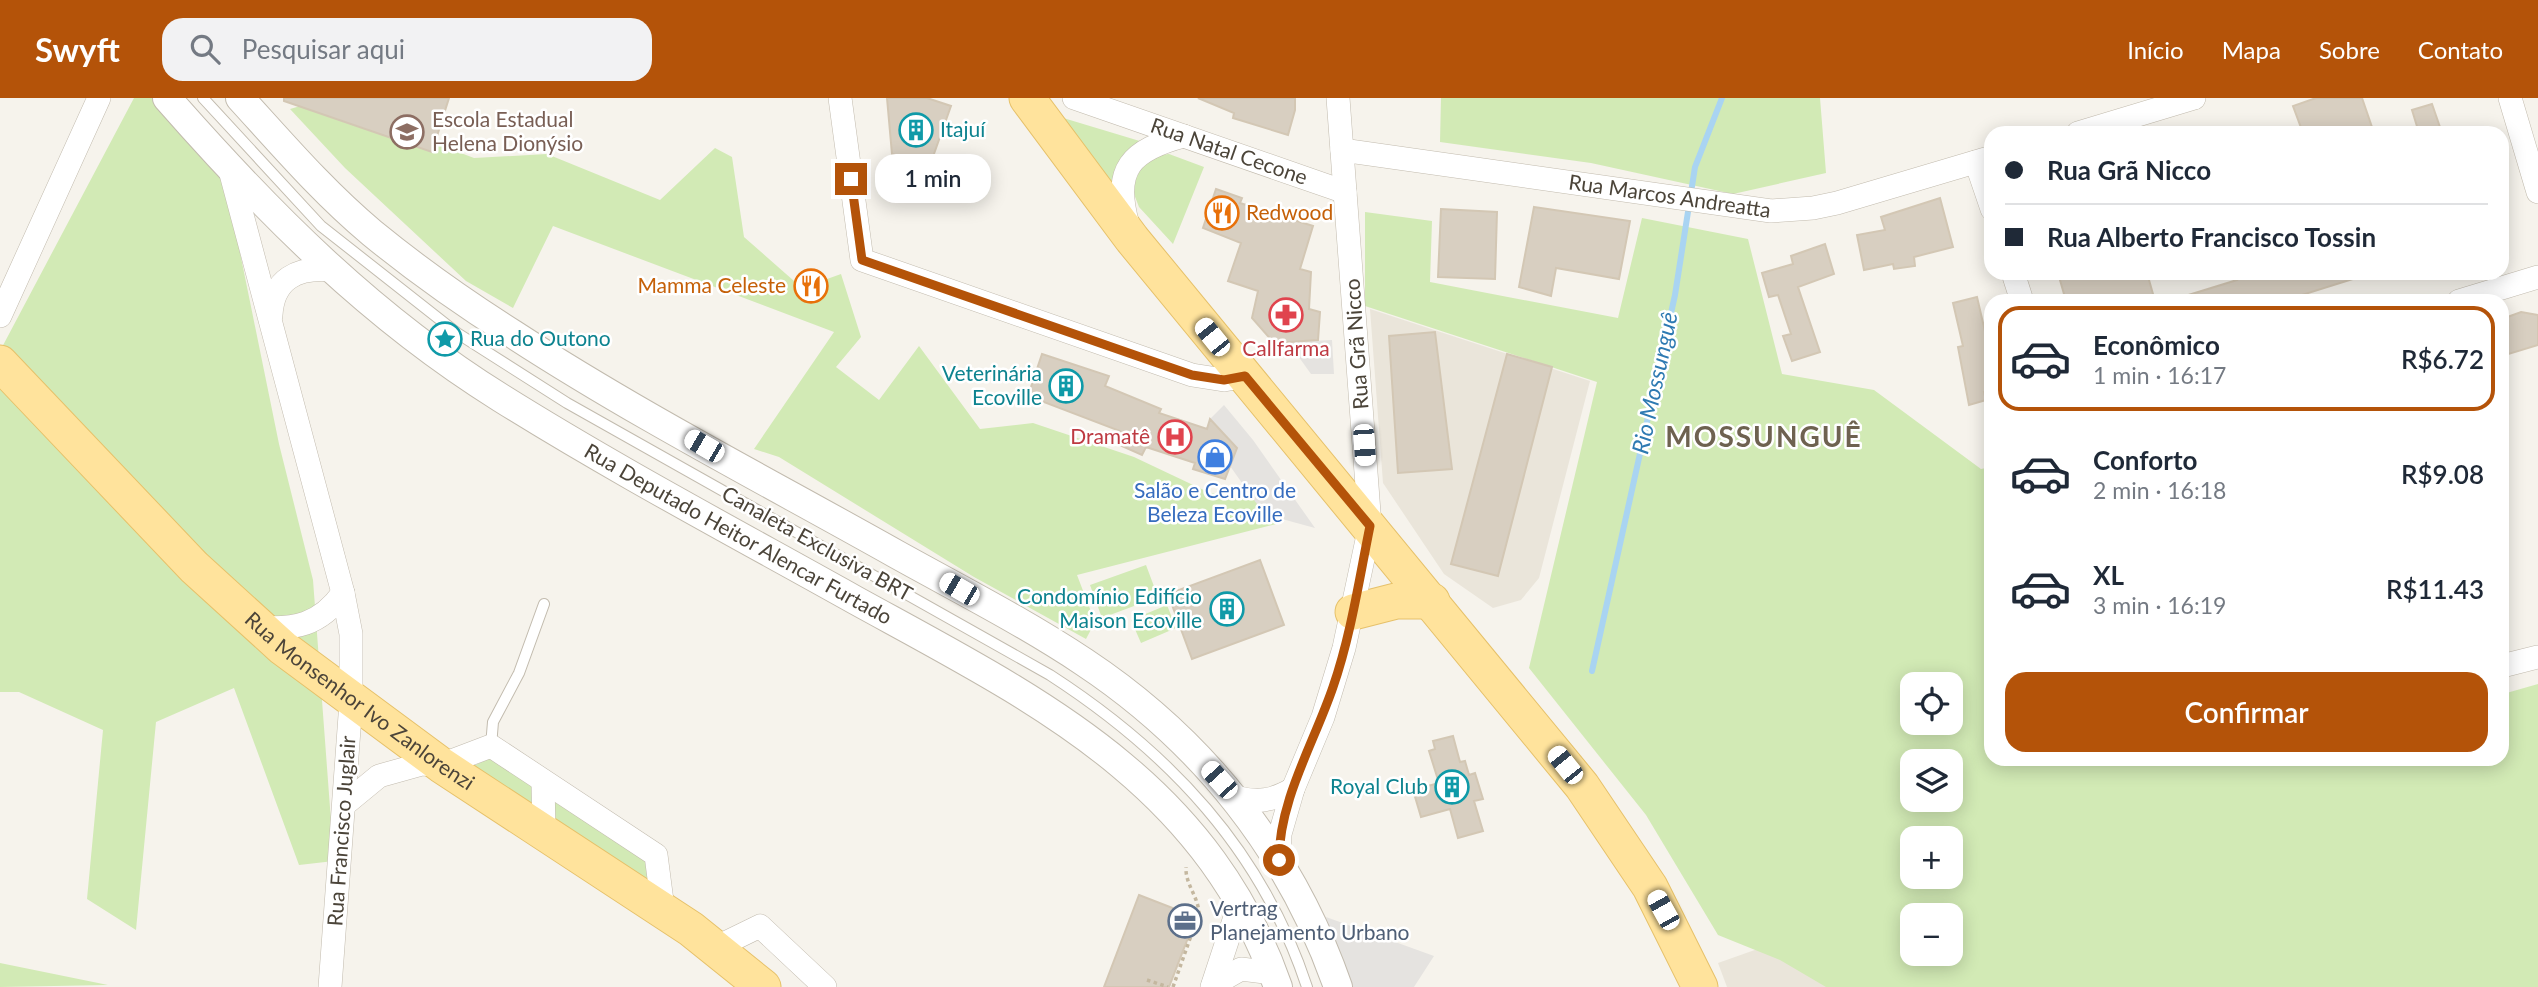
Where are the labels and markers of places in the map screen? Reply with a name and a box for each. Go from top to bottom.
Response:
place label: Escola Estadual Helena Dionýsio [432,106,583,155]
building icon: Itajuí [897,111,935,149]
school or university icon: Escola Estadual Helena Dionýsio [388,113,426,151]
place label: Itajuí [940,116,986,141]
restaurant icon: Redwood [1203,194,1241,232]
place label: Redwood [1246,199,1333,224]
restaurant icon: Mamma Celeste [792,267,830,305]
place label: Mamma Celeste [637,272,786,297]
pharmacy icon: Callfarma [1267,296,1305,334]
place icon: Rua do Outono [426,320,464,358]
place label: Rua do Outono [470,325,611,350]
place label: Callfarma [1242,335,1330,360]
place label: Veterinária Ecoville [942,360,1042,409]
building icon: Veterinária Ecoville [1047,367,1085,405]
hospital icon: Dramatê [1156,418,1194,456]
place label: Dramatê [1070,423,1150,448]
shop icon: Salão e Centro de Beleza Ecoville [1196,438,1234,476]
place label: Salão e Centro de Beleza Ecoville [1134,477,1296,526]
place label: Condomínio Edifício Maison Ecoville [1017,583,1202,632]
building icon: Condomínio Edifício Maison Ecoville [1208,590,1246,628]
building icon: Royal Club [1433,768,1471,806]
place label: Royal Club [1330,773,1428,798]
place label: Vertrag Planejamento Urbano [1210,895,1410,944]
office icon: Vertrag Planejamento Urbano [1166,902,1204,940]

